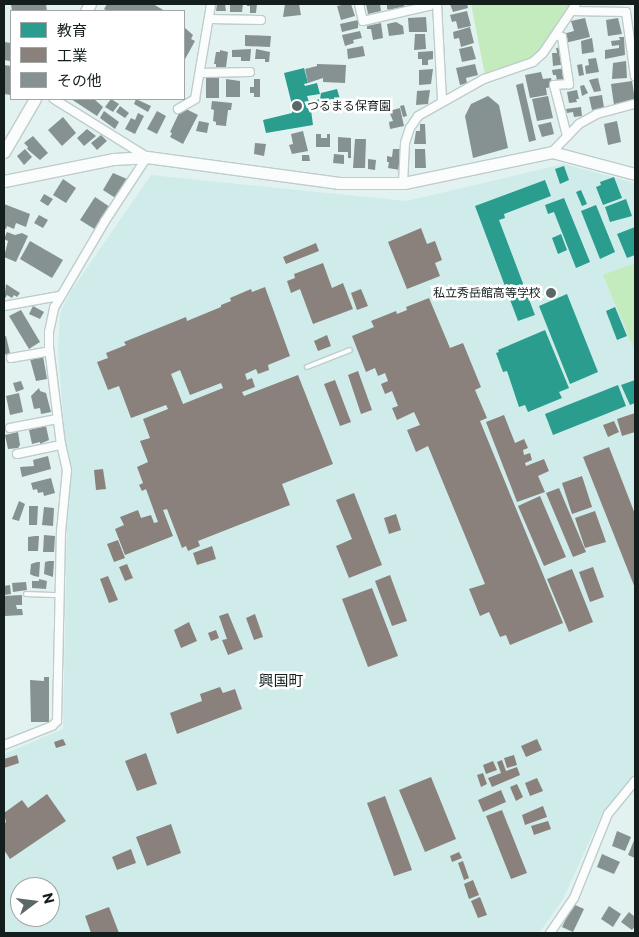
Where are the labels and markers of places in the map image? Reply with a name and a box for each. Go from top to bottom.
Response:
place label: つるまる保育園 [307,99,391,113]
marker: つるまる保育園 [291,100,303,112]
place label: 私立秀岳館高等学校 [433,286,541,300]
marker: 私立秀岳館高等学校 [545,287,557,299]

